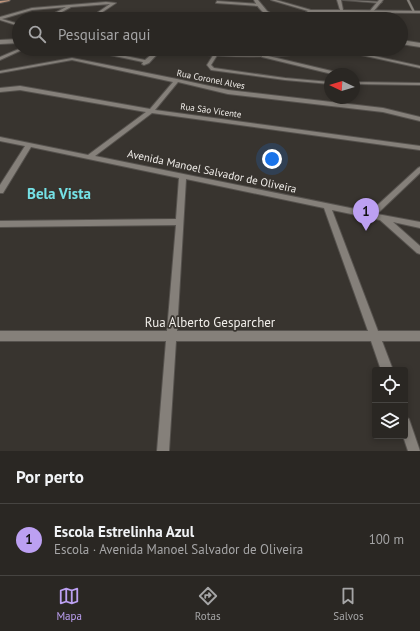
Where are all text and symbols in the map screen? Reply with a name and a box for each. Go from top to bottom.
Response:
search box [12,12,408,56]
icon: search [26,23,48,45]
text: Pesquisar aqui [58,25,150,44]
street label: Rua Coronel Alves [176,67,246,91]
north arrow [324,68,360,104]
street label: Rua São Vicente [180,100,243,120]
street label: Avenida Manoel Salvador de Oliveira [126,146,298,196]
your location [262,149,282,169]
district label: Bela Vista [27,184,91,203]
pin: 1 [353,198,379,231]
street label: Rua Alberto Gesparcher [145,314,276,331]
map controls [372,367,408,439]
button: locate [372,367,408,403]
button: layers [372,403,408,439]
text: Por perto [16,466,84,488]
text: Escola Estrelinha Azul [54,522,194,541]
text: 1 [25,531,33,548]
text: 100 m [369,531,404,548]
text: Escola · Avenida Manoel Salvador de Oliveira [54,541,303,558]
tab: Mapa [56,585,82,623]
tab: Rotas [195,585,221,623]
tab: Salvos [333,585,364,623]

